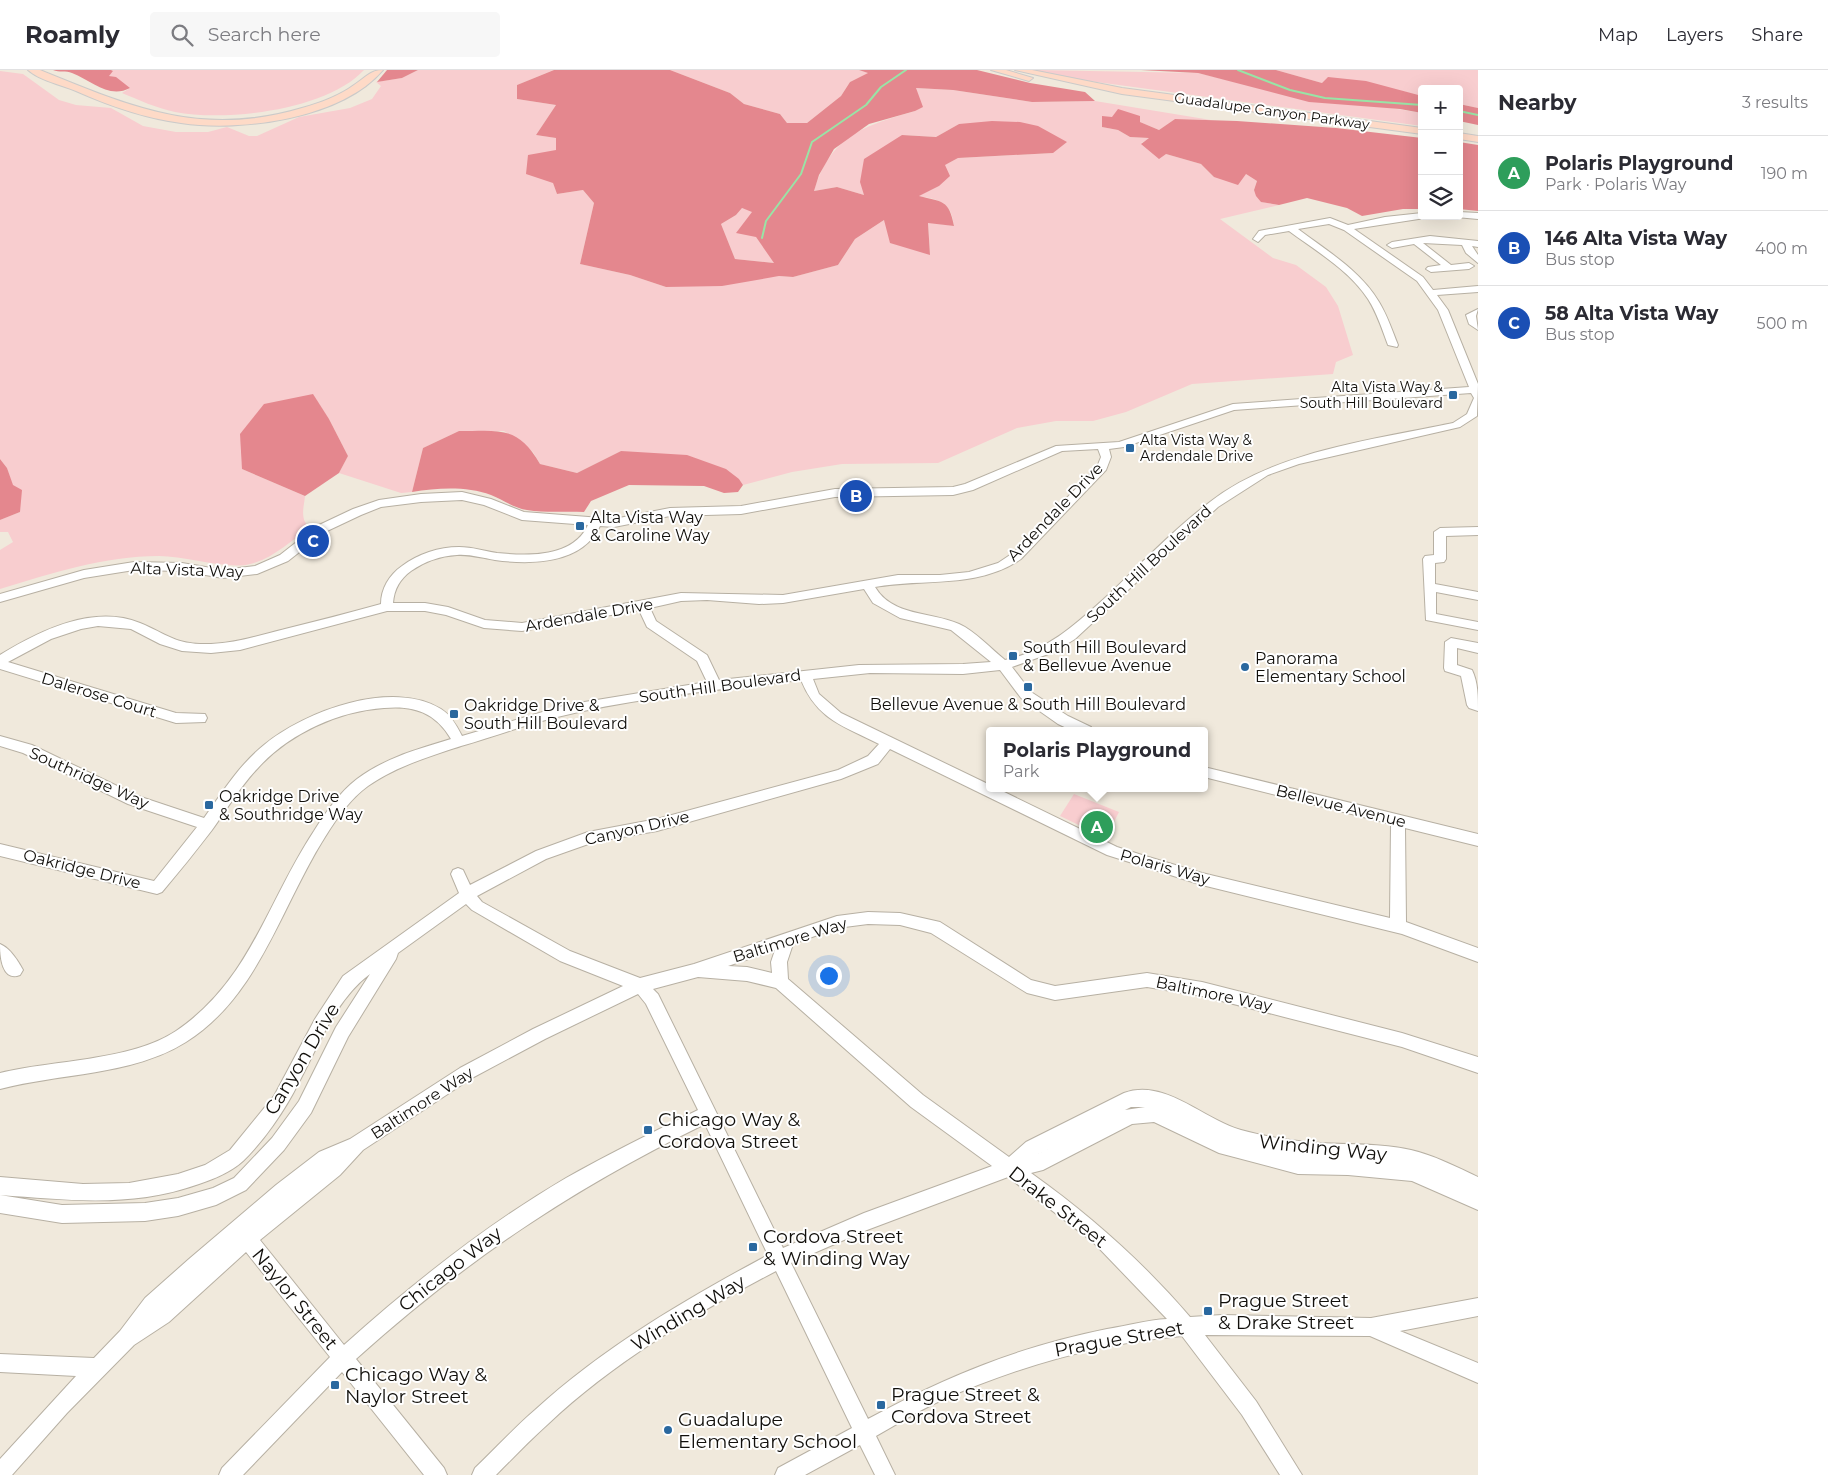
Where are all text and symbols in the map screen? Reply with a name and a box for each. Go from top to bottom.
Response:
search box [150,12,500,57]
text: Roamly [25,20,120,49]
icon: search [168,21,196,49]
text: Search here [208,23,321,46]
text: Map [1598,24,1638,46]
text: Layers [1666,24,1723,46]
text: Share [1751,24,1803,46]
map controls [1418,85,1463,220]
button: + [1418,85,1463,130]
street label: Guadalupe Canyon Parkway [1173,88,1371,134]
text: Nearby [1498,90,1577,115]
text: 3 results [1742,93,1808,112]
button: − [1418,130,1463,175]
text: Polaris Playground [1545,152,1733,175]
text: A [1508,164,1520,183]
text: 190 m [1761,164,1808,183]
button: layers [1418,175,1463,220]
text: Park · Polaris Way [1545,175,1686,194]
text: 146 Alta Vista Way [1545,227,1727,250]
text: B [1508,239,1520,258]
text: 400 m [1755,239,1808,258]
text: Bus stop [1545,250,1615,269]
text: 58 Alta Vista Way [1545,302,1718,325]
text: C [1508,314,1520,333]
text: 500 m [1757,314,1808,333]
text: Bus stop [1545,325,1615,344]
place label: Alta Vista Way & South Hill Boulevard [1300,378,1444,412]
marker: Alta Vista Way & South Hill Boulevard [1447,389,1459,401]
place label: Alta Vista Way & Ardendale Drive [1140,431,1253,465]
marker: Alta Vista Way & Ardendale Drive [1124,442,1136,454]
street label: Ardendale Drive [1003,459,1107,565]
pin: B [840,477,872,515]
street label: South Hill Boulevard [1083,501,1215,627]
place label: Alta Vista Way & Caroline Way [590,508,710,545]
marker: Alta Vista Way & Caroline Way [574,520,586,532]
pin: C [297,522,329,560]
street label: Alta Vista Way [130,559,244,581]
street label: Ardendale Drive [524,594,654,636]
place label: South Hill Boulevard & Bellevue Avenue [1023,638,1187,675]
place label: Panorama Elementary School [1255,649,1406,686]
marker: South Hill Boulevard & Bellevue Avenue [1007,650,1019,662]
marker: Panorama Elementary School [1239,661,1251,673]
street label: South Hill Boulevard [638,665,802,707]
street label: Dalerose Court [39,668,159,722]
marker: Bellevue Avenue & South Hill Boulevard [1022,681,1034,693]
place label: Bellevue Avenue & South Hill Boulevard [870,695,1186,714]
place label: Oakridge Drive & South Hill Boulevard [464,696,628,733]
marker: Oakridge Drive & South Hill Boulevard [448,708,460,720]
popup [986,727,1208,792]
text: Polaris Playground [1003,739,1191,762]
street label: Southridge Way [26,743,152,813]
text: Park [1003,762,1039,781]
street label: Bellevue Avenue [1274,781,1408,831]
place label: Oakridge Drive & Southridge Way [219,787,363,824]
marker: Oakridge Drive & Southridge Way [203,799,215,811]
street label: Canyon Drive [583,807,691,849]
pin: A [1081,808,1113,846]
street label: Oakridge Drive [21,845,143,893]
street label: Polaris Way [1118,845,1212,889]
street label: Baltimore Way [731,914,850,966]
your location [816,963,842,989]
street label: Baltimore Way [1154,972,1274,1016]
street label: Canyon Drive [260,999,344,1119]
street label: Baltimore Way [367,1063,477,1143]
place label: Chicago Way & Cordova Street [658,1108,800,1153]
marker: Chicago Way & Cordova Street [642,1124,654,1136]
street label: Winding Way [1258,1130,1389,1166]
street label: Drake Street [1004,1161,1112,1253]
street label: Chicago Way [394,1221,507,1316]
place label: Cordova Street & Winding Way [763,1225,910,1270]
marker: Cordova Street & Winding Way [747,1241,759,1253]
street label: Naylor Street [247,1244,343,1355]
street label: Winding Way [627,1270,750,1356]
place label: Prague Street & Drake Street [1218,1289,1355,1334]
marker: Prague Street & Drake Street [1202,1305,1214,1317]
street label: Prague Street [1053,1316,1186,1362]
place label: Chicago Way & Naylor Street [345,1363,487,1408]
marker: Chicago Way & Naylor Street [329,1379,341,1391]
place label: Prague Street & Cordova Street [891,1383,1040,1428]
marker: Prague Street & Cordova Street [875,1399,887,1411]
place label: Guadalupe Elementary School [678,1408,857,1453]
marker: Guadalupe Elementary School [662,1424,674,1436]

